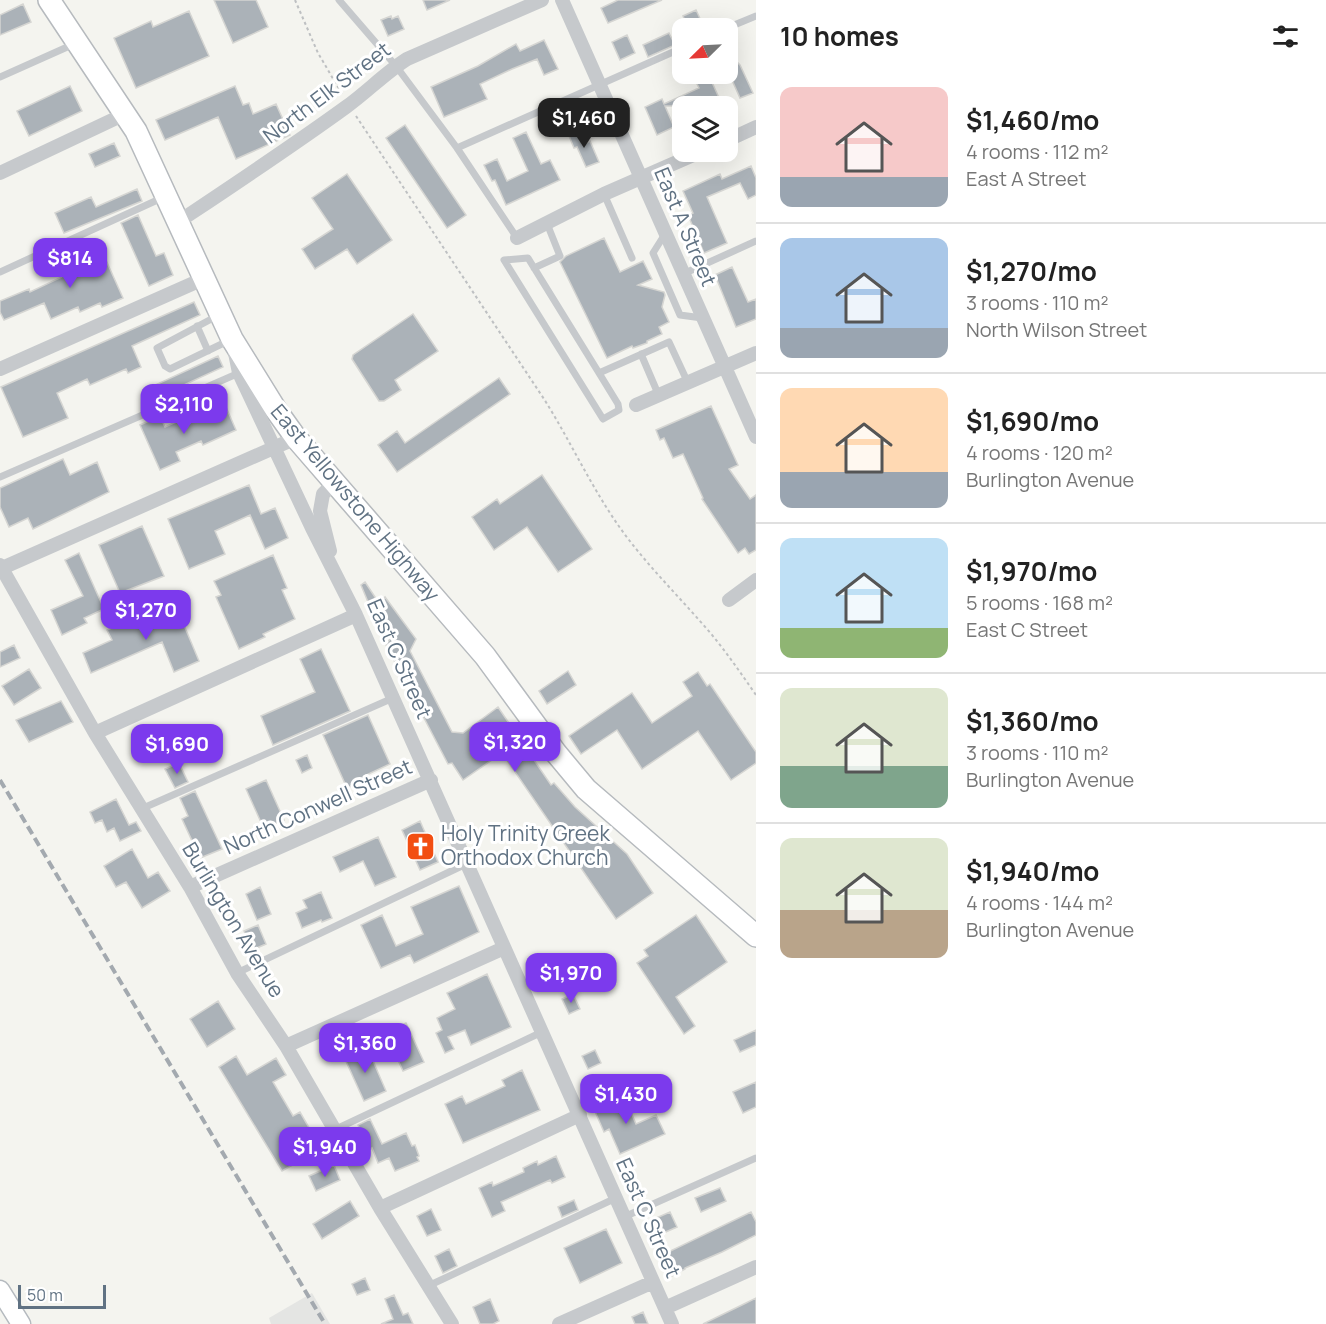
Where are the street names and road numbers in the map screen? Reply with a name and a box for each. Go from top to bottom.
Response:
street label: North Elk Street [257,35,396,149]
street label: East A Street [648,163,724,290]
street label: East Yellowstone Highway [265,398,447,607]
street label: East C Street [361,594,439,723]
street label: North Conwell Street [219,752,416,860]
street label: Burlington Avenue [176,837,291,1002]
street label: East C Street [610,1153,688,1282]

